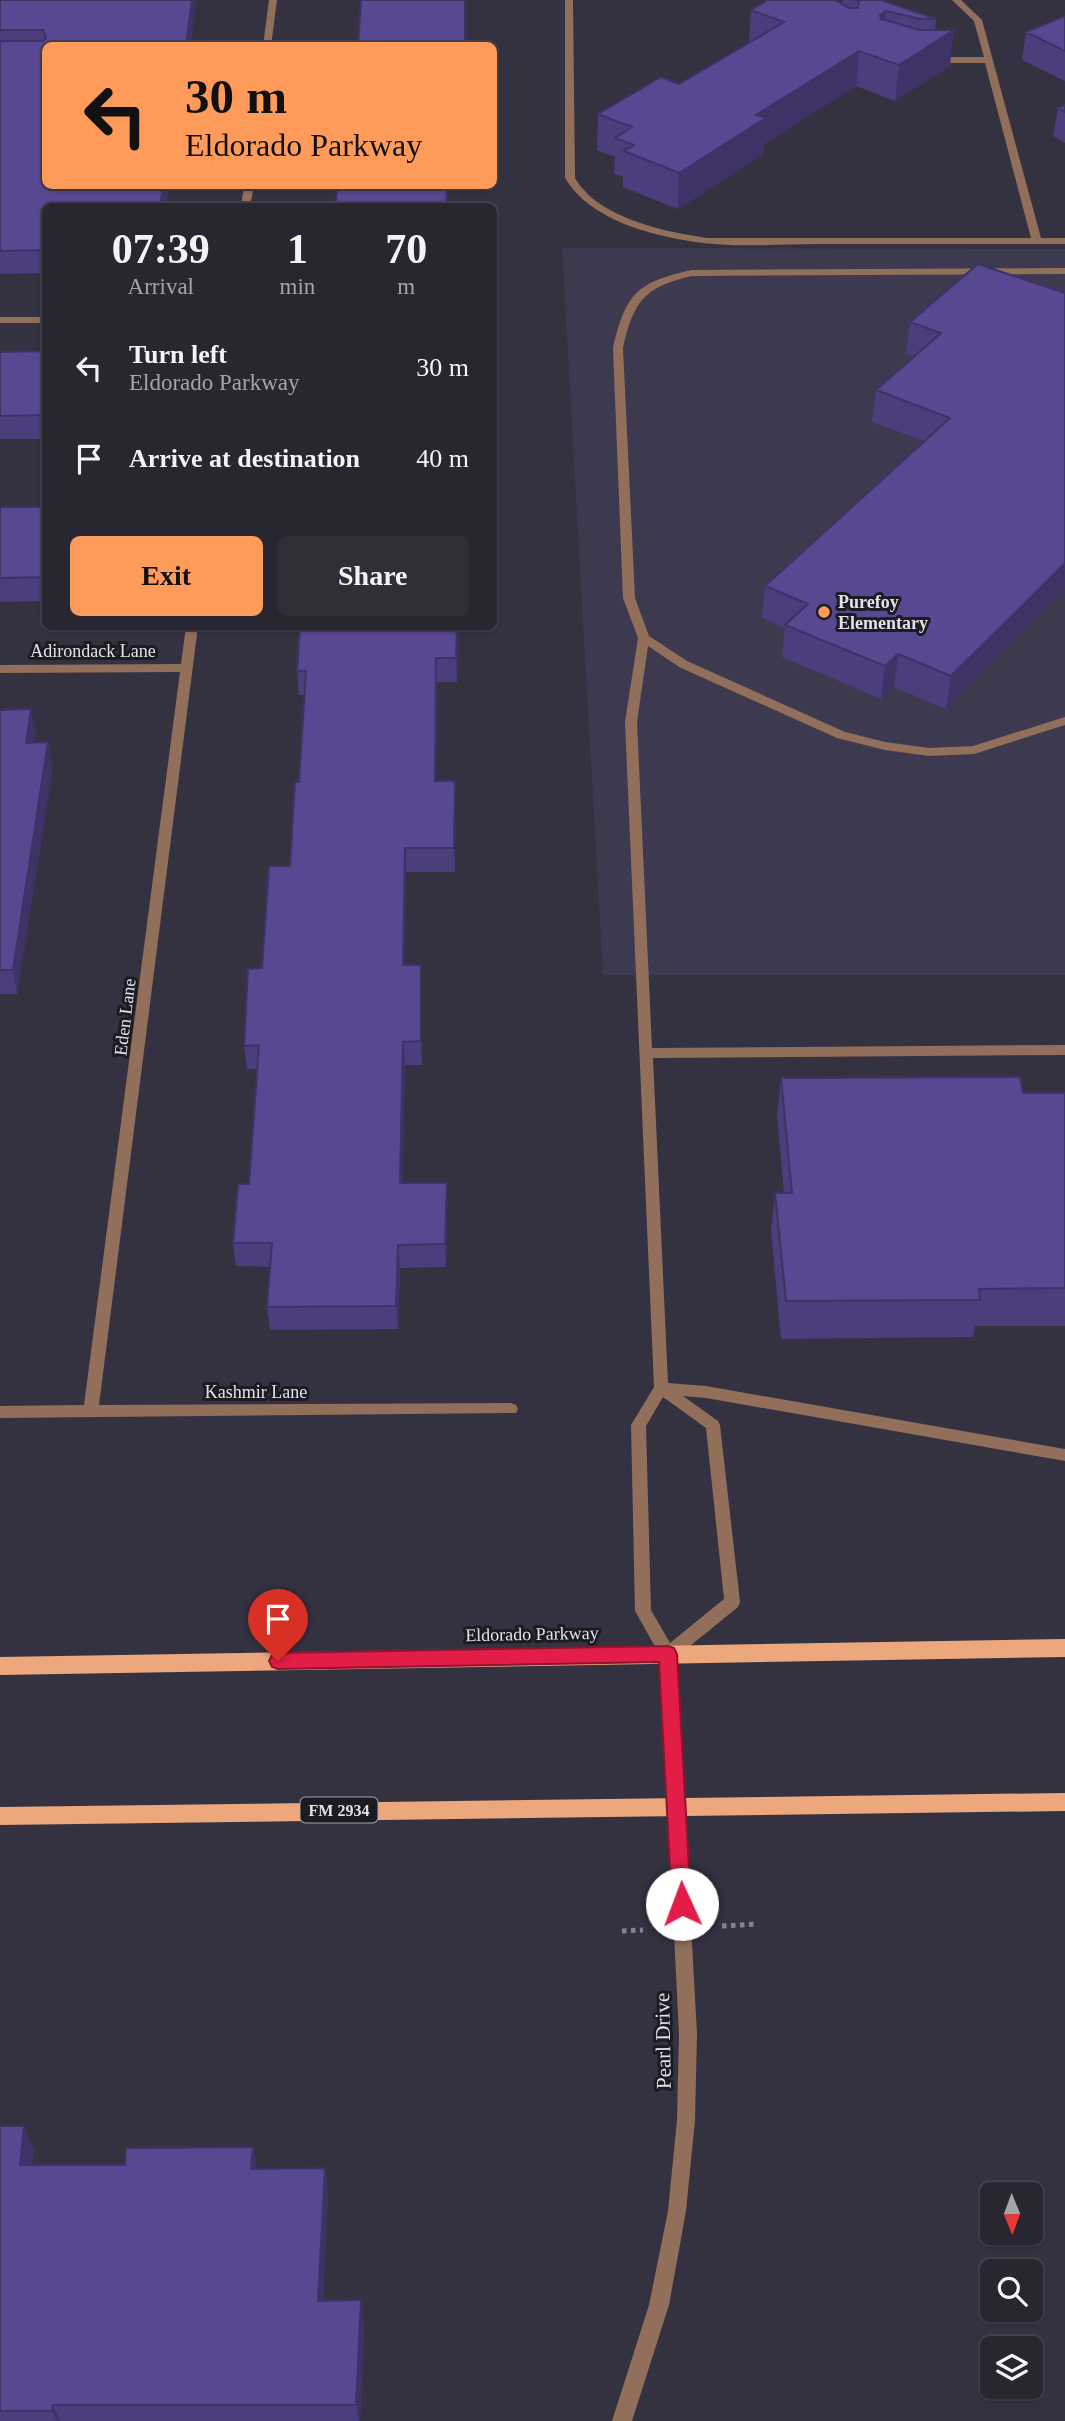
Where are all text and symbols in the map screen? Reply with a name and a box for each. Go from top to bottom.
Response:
text: 30 m [185,69,287,124]
icon: left [70,70,161,161]
text: Eldorado Parkway [185,127,422,163]
text: 07:39 [112,226,210,272]
text: 1 [287,226,308,272]
text: 70 [385,226,427,272]
text: Arrival [128,274,194,299]
text: min [280,274,315,299]
text: m [397,274,415,299]
text: Turn left [129,340,227,369]
icon: left [70,349,108,387]
text: 30 m [416,353,469,382]
text: Eldorado Parkway [129,370,300,395]
icon: arrive [70,440,108,478]
text: Arrive at destination [129,444,360,473]
text: 40 m [416,444,469,473]
button: Exit [70,536,263,616]
button: Share [277,536,469,616]
place label: Purefoy Elementary [838,592,928,633]
marker: Purefoy Elementary [816,604,832,620]
street label: Adirondack Lane [30,641,156,661]
street label: Eden Lane [110,977,140,1057]
street label: Kashmir Lane [205,1382,307,1402]
pin [248,1589,308,1661]
icon: arrive [259,1600,297,1638]
street label: Eldorado Parkway [465,1623,599,1645]
road number: FM 2934 [300,1798,378,1822]
position arrow [645,1867,719,1941]
street label: Pearl Drive [650,1993,676,2089]
north arrow [980,2182,1043,2245]
map controls [980,2182,1043,2399]
button: search [980,2259,1043,2322]
button: layers [980,2336,1043,2399]

